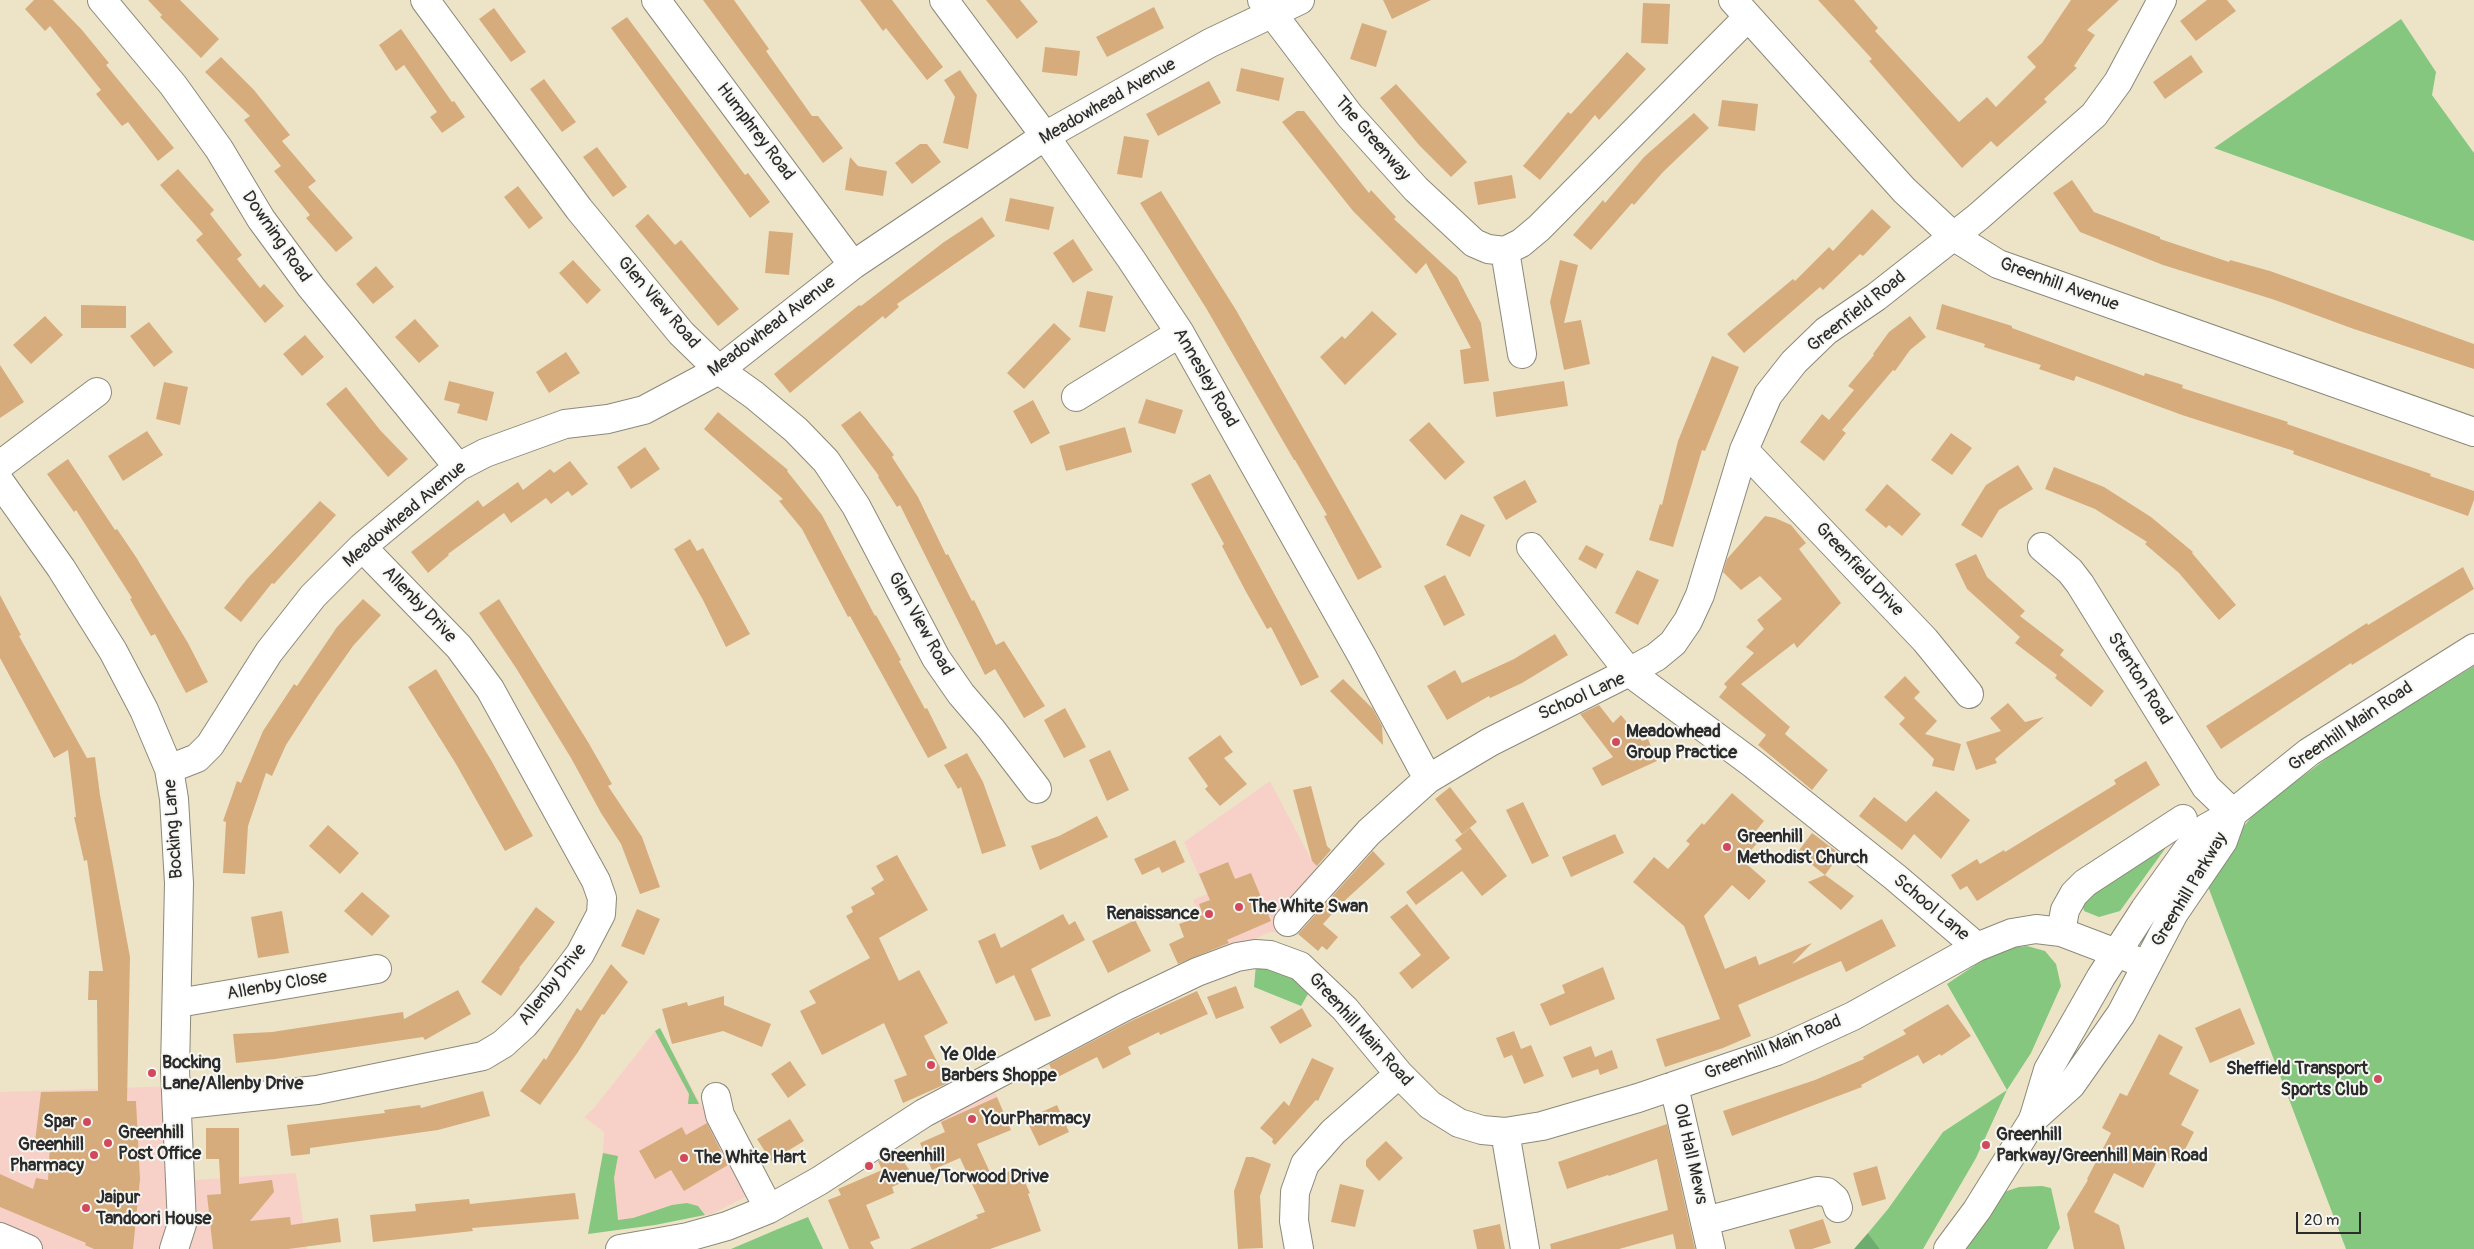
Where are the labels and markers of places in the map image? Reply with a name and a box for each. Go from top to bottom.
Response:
place label: Meadowhead Group Practice [1626,721,1737,764]
marker: Meadowhead Group Practice [1610,736,1622,748]
place label: Greenhill Methodist Church [1737,826,1868,869]
marker: Greenhill Methodist Church [1721,841,1733,853]
place label: The White Swan [1249,896,1368,918]
marker: The White Swan [1233,901,1245,913]
place label: Renaissance [1106,903,1199,925]
marker: Renaissance [1203,908,1215,920]
place label: Ye Olde Barbers Shoppe [941,1044,1057,1086]
place label: Bocking Lane/Allenby Drive [162,1052,303,1094]
place label: Sheffield Transport Sports Club [2226,1058,2368,1100]
marker: Ye Olde Barbers Shoppe [925,1059,937,1071]
marker: Bocking Lane/Allenby Drive [146,1067,158,1079]
marker: Sheffield Transport Sports Club [2372,1073,2384,1085]
place label: YourPharmacy [982,1108,1090,1130]
place label: Spar [43,1111,77,1133]
marker: YourPharmacy [966,1113,978,1125]
marker: Spar [81,1116,93,1128]
place label: Greenhill Post Office [118,1122,201,1164]
place label: Greenhill Parkway/Greenhill Main Road [1996,1124,2208,1166]
place label: Greenhill Pharmacy [10,1134,84,1176]
marker: Greenhill Post Office [102,1137,114,1149]
marker: Greenhill Parkway/Greenhill Main Road [1980,1139,1992,1151]
place label: Greenhill Avenue/Torwood Drive [879,1145,1049,1188]
place label: The White Hart [694,1147,806,1169]
marker: Greenhill Pharmacy [88,1149,100,1161]
marker: The White Hart [678,1152,690,1164]
marker: Greenhill Avenue/Torwood Drive [863,1160,875,1172]
place label: Jaipur Tandoori House [96,1187,211,1230]
marker: Jaipur Tandoori House [80,1202,92,1214]

